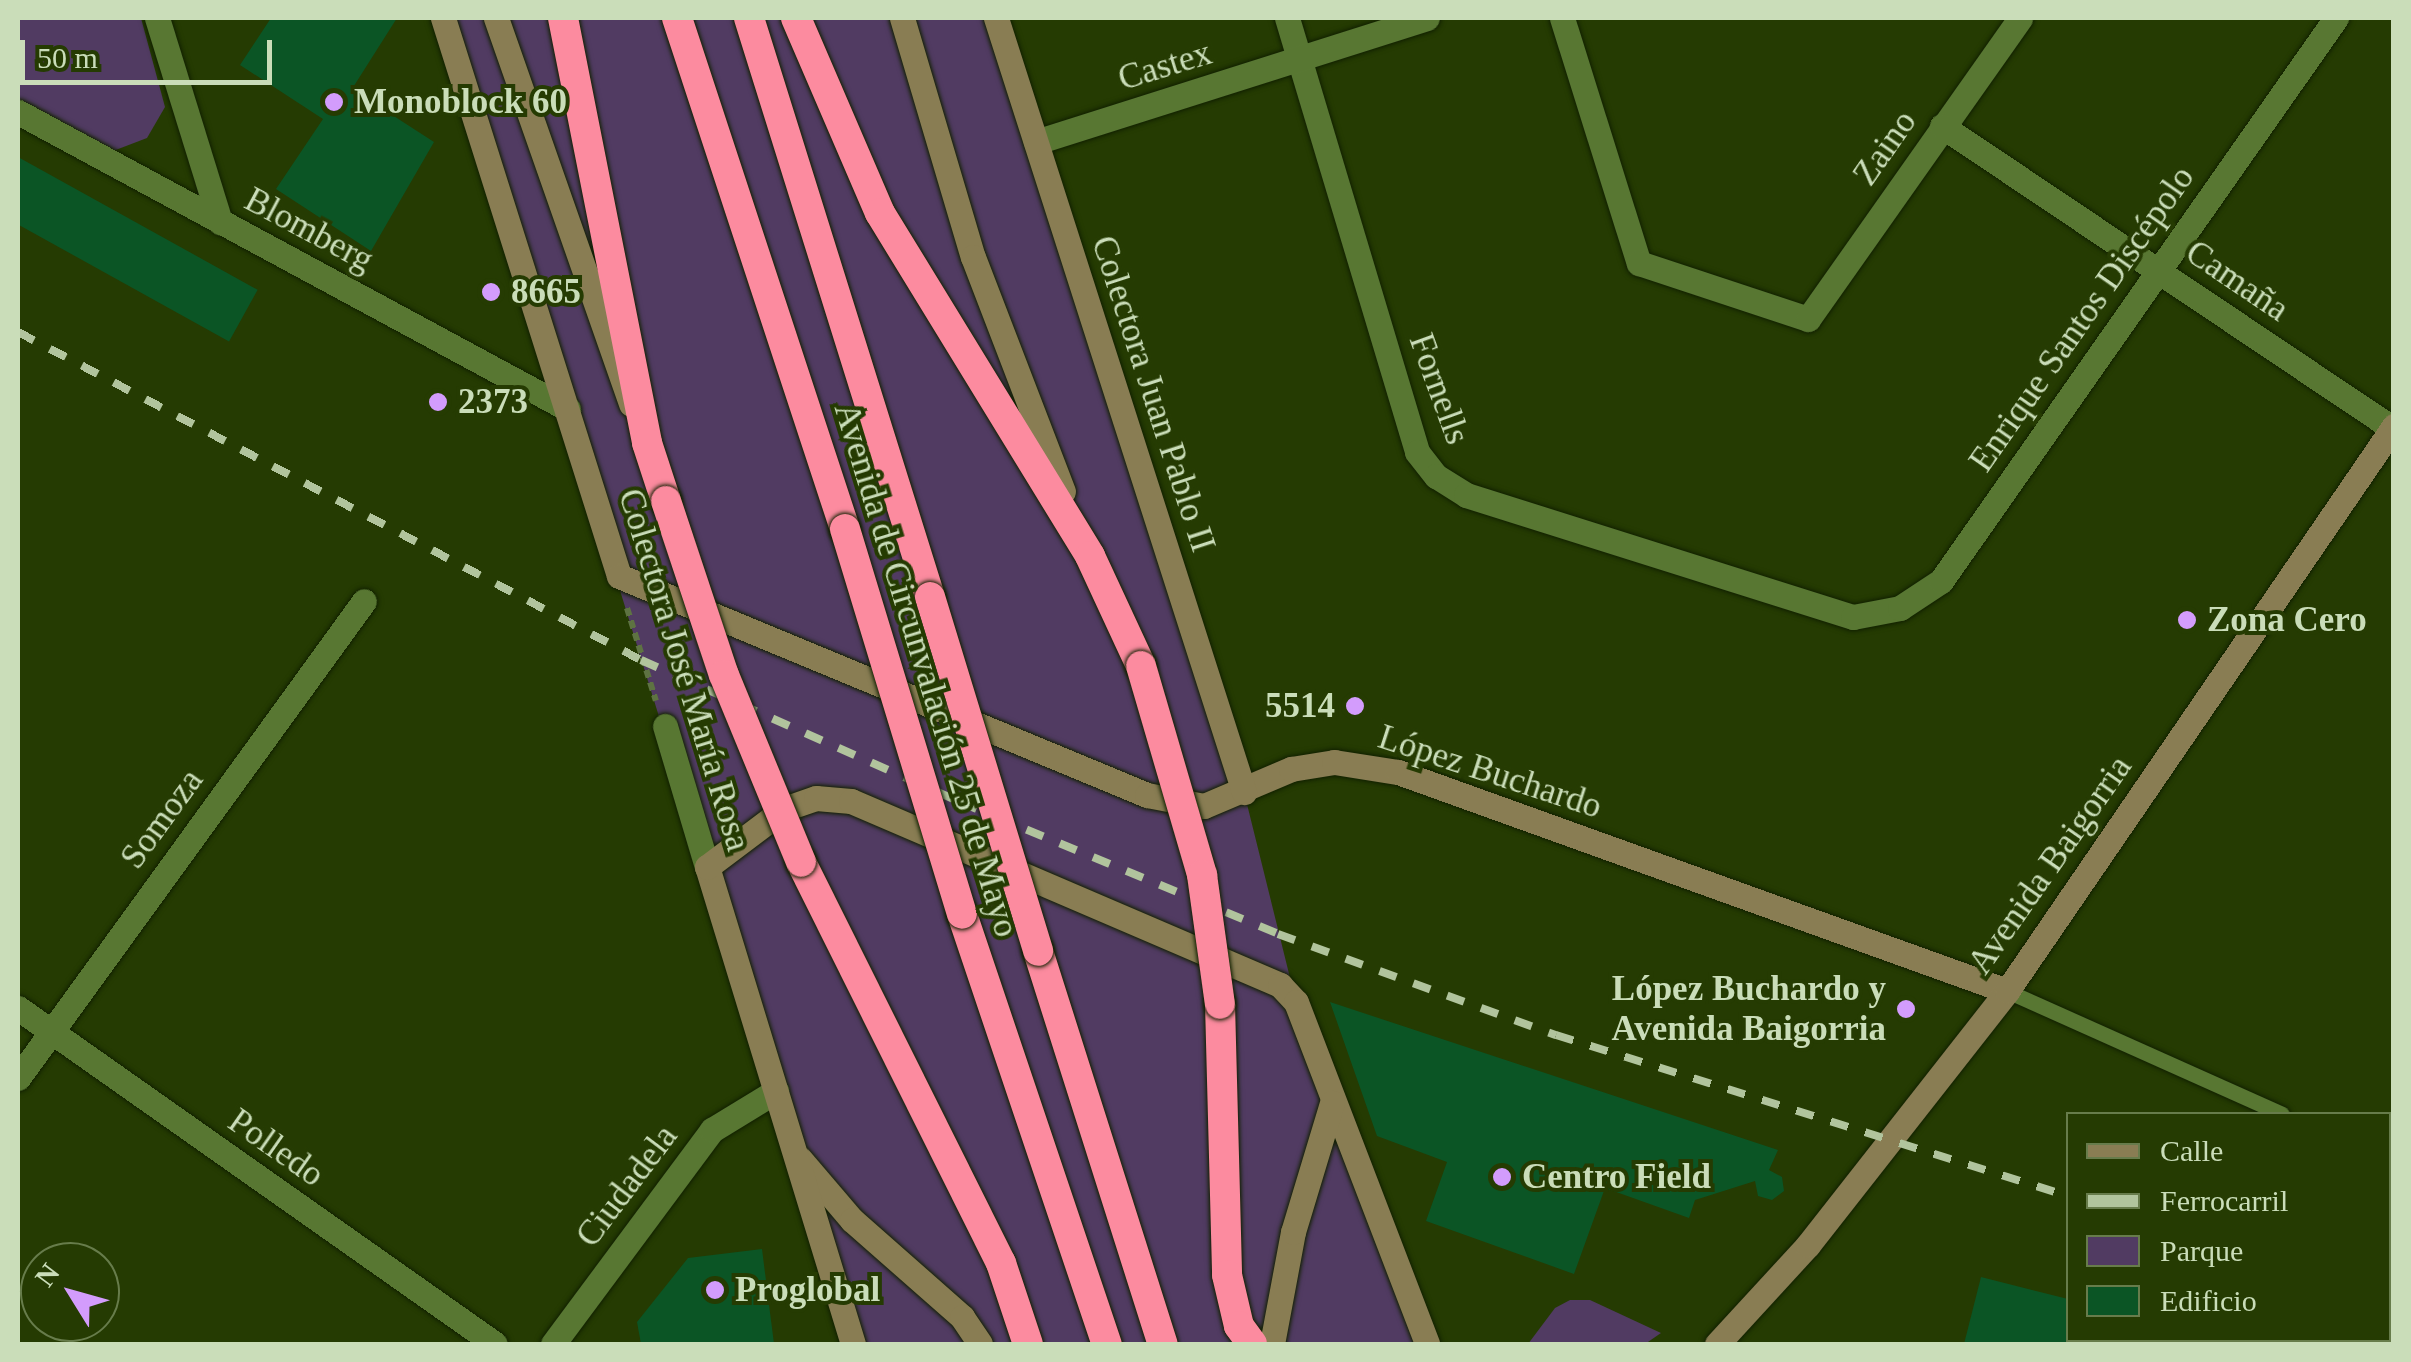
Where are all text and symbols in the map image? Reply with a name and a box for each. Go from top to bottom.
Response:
scale bar [25,20,278,82]
street label: Castex [1113,32,1217,100]
text: 50 m [37,41,98,74]
place label: Monoblock 60 [354,81,567,123]
marker: Monoblock 60 [323,91,345,113]
street label: Zaino [1844,103,1926,193]
street label: Enrique Santos Discépolo [1961,158,2203,480]
street label: Blomberg [238,179,380,281]
street label: Colectora Juan Pablo II [1082,231,1224,557]
street label: Camaña [2178,232,2296,330]
place label: 8665 [511,271,581,313]
marker: 8665 [480,281,502,303]
street label: Fornells [1400,328,1478,450]
place label: 2373 [458,381,528,423]
marker: 2373 [427,391,449,413]
street label: Avenida de Circunvalación 25 de Mayo [825,398,1027,942]
street label: Colectora José María Rosa [609,484,759,856]
place label: Zona Cero [2207,599,2367,641]
marker: Zona Cero [2176,609,2198,631]
place label: 5514 [1265,685,1335,727]
marker: 5514 [1344,695,1366,717]
street label: López Buchardo [1373,716,1607,828]
street label: Avenida Baigorria [1959,748,2141,982]
street label: Somoza [112,761,212,877]
place label: López Buchardo y Avenida Baigorria [1612,968,1886,1050]
marker: López Buchardo y Avenida Baigorria [1895,998,1917,1020]
street label: Polledo [220,1100,332,1196]
legend [2066,1112,2391,1342]
street label: Ciudadela [568,1117,686,1255]
text: Calle [2160,1134,2223,1167]
place label: Centro Field [1522,1156,1711,1198]
marker: Centro Field [1491,1166,1513,1188]
text: Ferrocarril [2160,1184,2288,1217]
text: Parque [2160,1234,2243,1267]
north arrow [20,1242,120,1342]
text: N [29,1257,66,1292]
place label: Proglobal [735,1269,880,1311]
marker: Proglobal [704,1279,726,1301]
text: Edificio [2160,1284,2257,1317]

